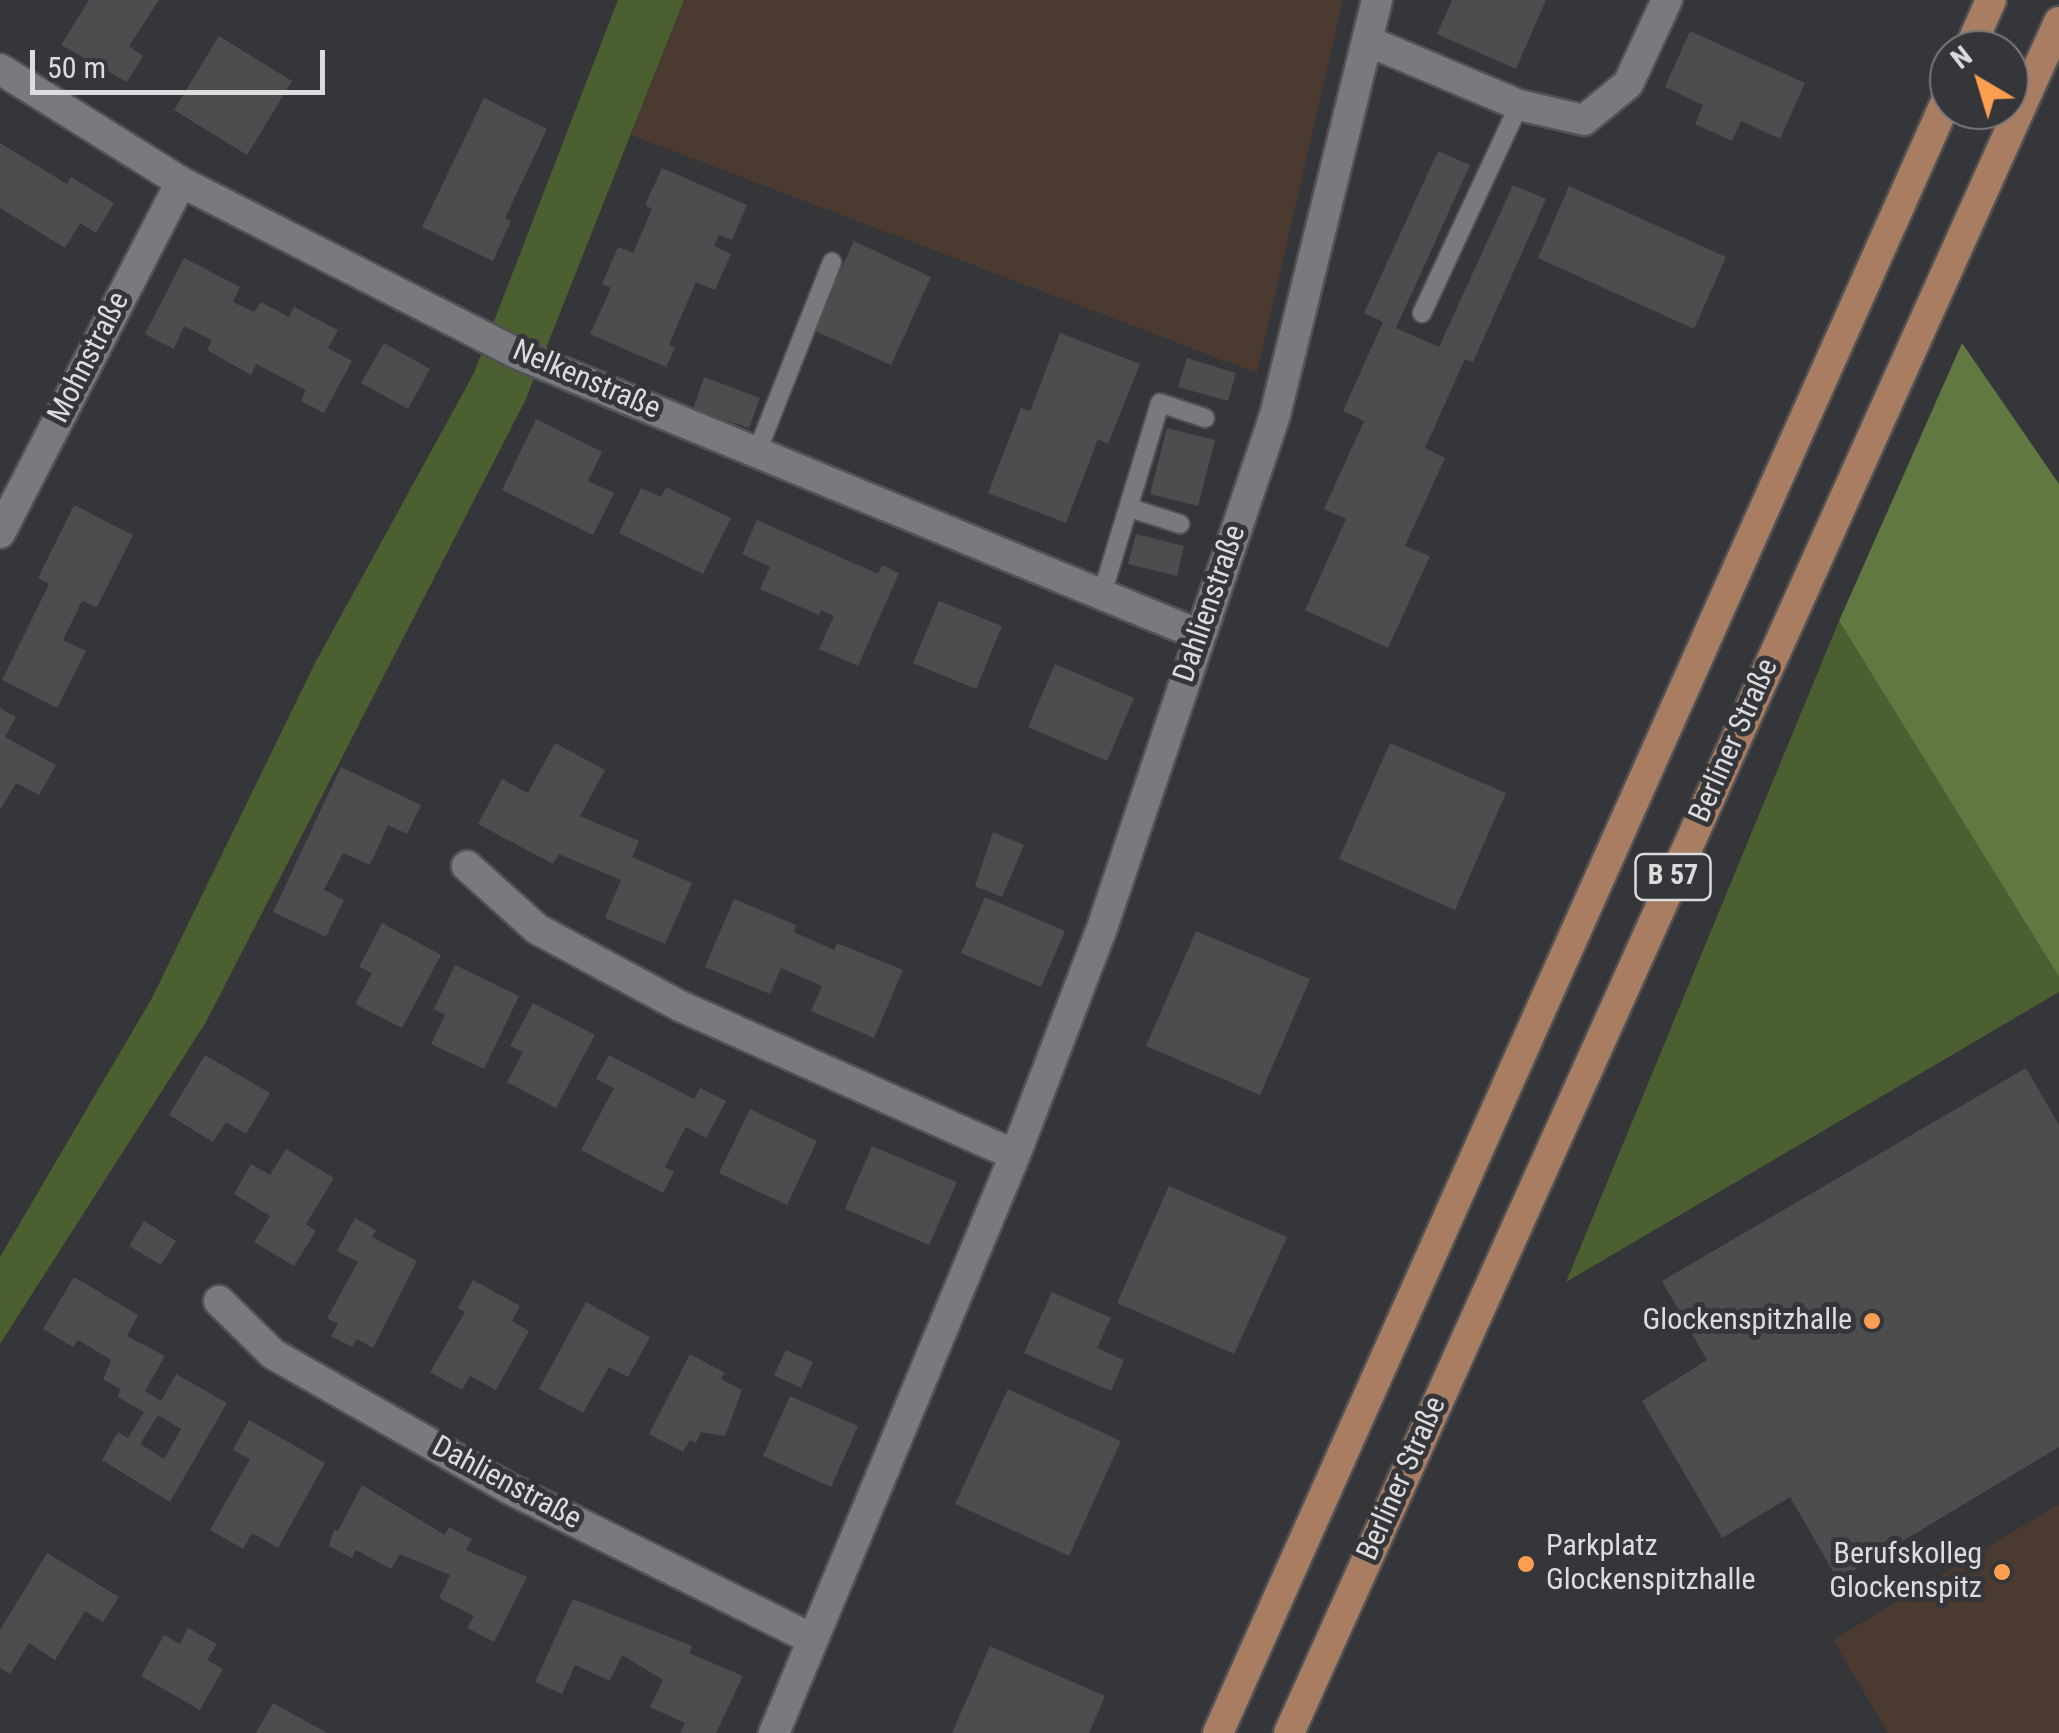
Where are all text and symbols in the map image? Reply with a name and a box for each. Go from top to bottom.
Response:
scale bar [35,30,330,92]
north arrow [1929,30,2029,130]
text: N [1945,39,1978,76]
text: 50 m [47,50,106,85]
street label: Mohnstraße [42,287,138,429]
street label: Nelkenstraße [507,334,665,428]
street label: Dahlienstraße [1167,521,1255,687]
street label: Berliner Straße [1683,654,1787,828]
road number: B 57 [1636,854,1710,900]
place label: Glockenspitzhalle [1643,1303,1852,1339]
marker: Glockenspitzhalle [1861,1310,1883,1332]
street label: Berliner Straße [1351,1392,1455,1566]
street label: Dahlienstraße [425,1430,587,1538]
place label: Parkplatz Glockenspitzhalle [1546,1529,1755,1600]
place label: Berufskolleg Glockenspitz [1829,1537,1982,1608]
marker: Parkplatz Glockenspitzhalle [1515,1553,1537,1575]
marker: Berufskolleg Glockenspitz [1991,1561,2013,1583]

